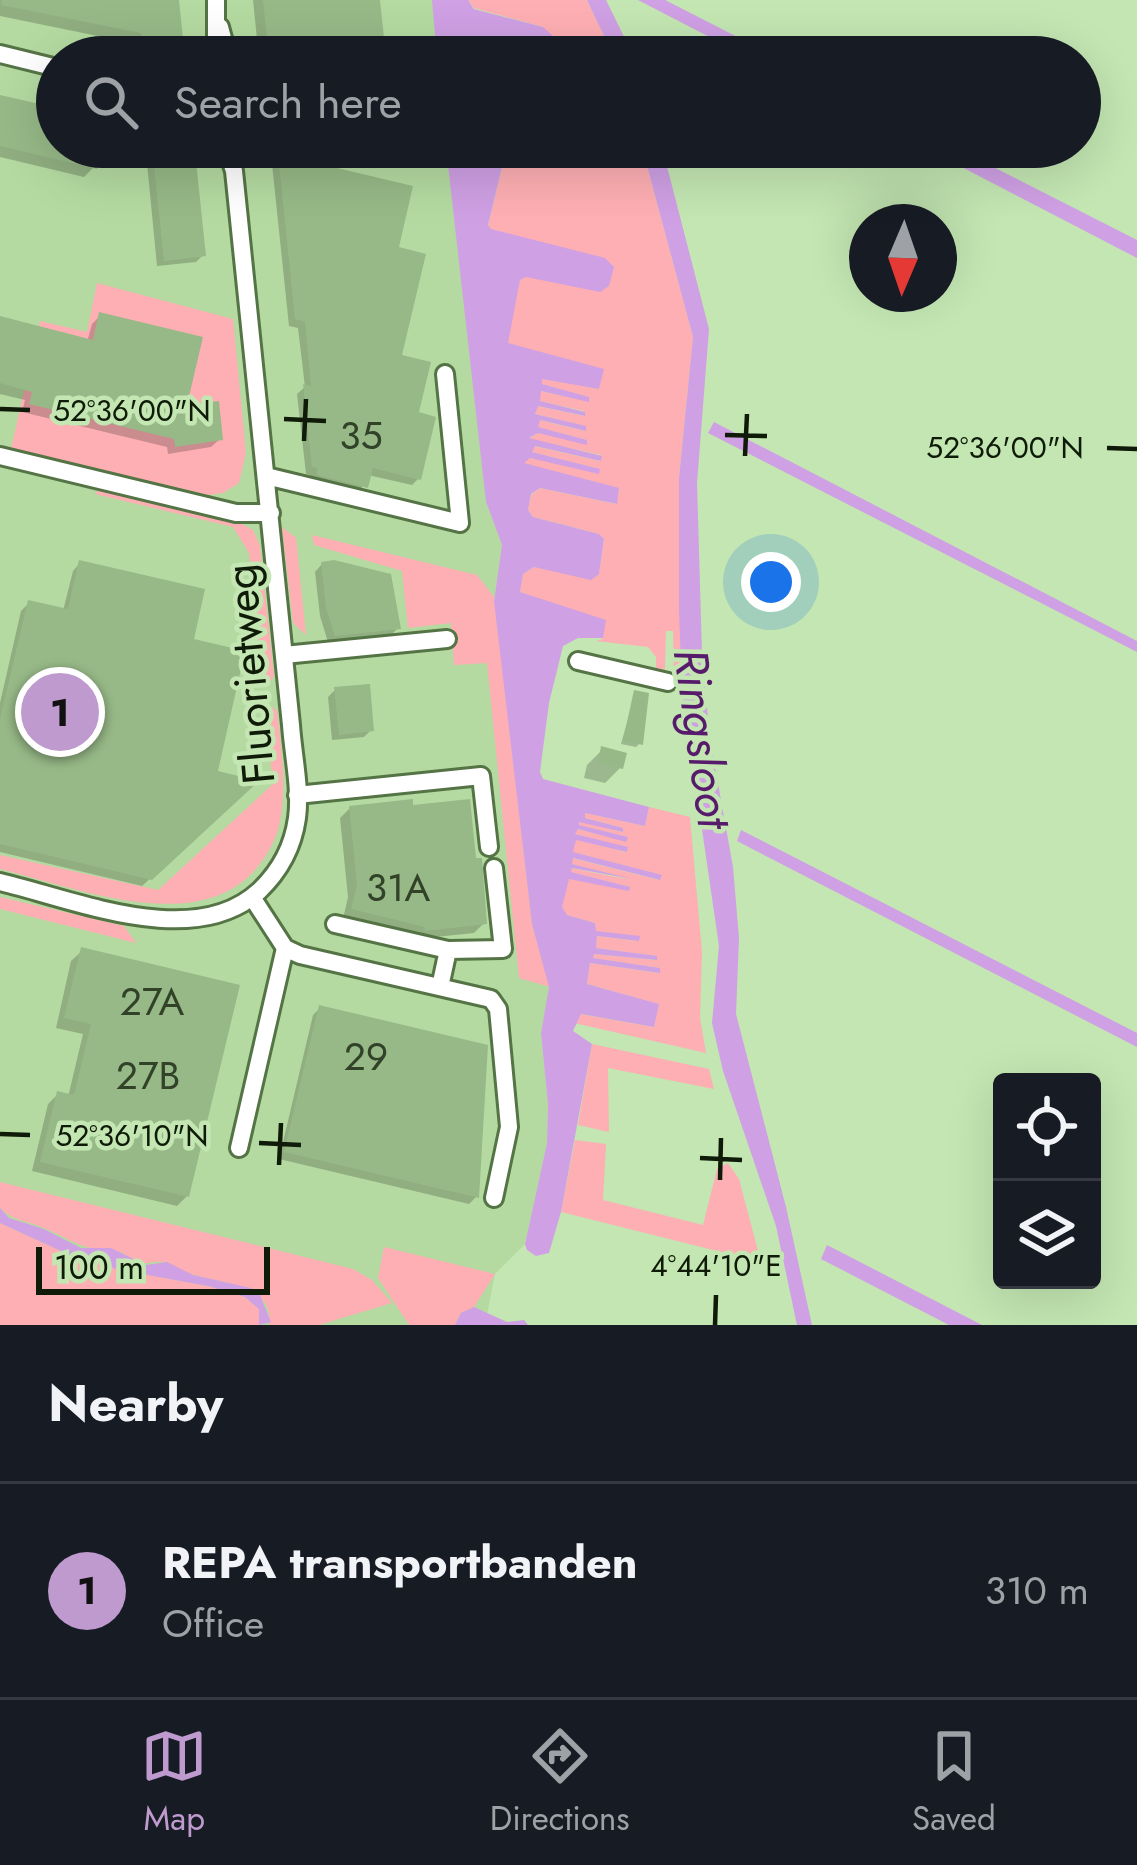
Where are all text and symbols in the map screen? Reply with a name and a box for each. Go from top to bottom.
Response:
search box [36,36,1101,168]
icon: search [78,69,144,135]
text: Search here [174,70,402,135]
north arrow [849,204,957,312]
text: 52°36'00"N [53,389,211,432]
house number: 35 [339,407,383,464]
text: 52°36'00"N [926,426,1084,469]
your location [741,552,801,612]
street label: Fluorietweg [207,561,292,787]
water label: Ringsloot [656,644,750,835]
pin: 1 [21,667,99,757]
house number: 31A [366,859,431,916]
house number: 27A [120,973,185,1030]
house number: 29 [344,1028,388,1085]
house number: 27B [116,1047,180,1104]
map controls [993,1073,1101,1289]
button: locate [993,1073,1101,1181]
text: 52°36'10"N [55,1114,209,1157]
button: layers [993,1181,1101,1289]
scale bar [36,1241,270,1294]
text: 100 m [54,1244,144,1291]
text: 4°44'10"E [650,1244,782,1287]
text: Nearby [48,1366,223,1440]
text: REPA transportbanden [162,1530,638,1595]
text: 1 [77,1562,97,1619]
text: 310 m [985,1562,1089,1619]
text: Office [162,1595,264,1652]
tab: Map [141,1723,207,1842]
tab: Directions [490,1723,630,1842]
tab: Saved [912,1723,996,1842]

